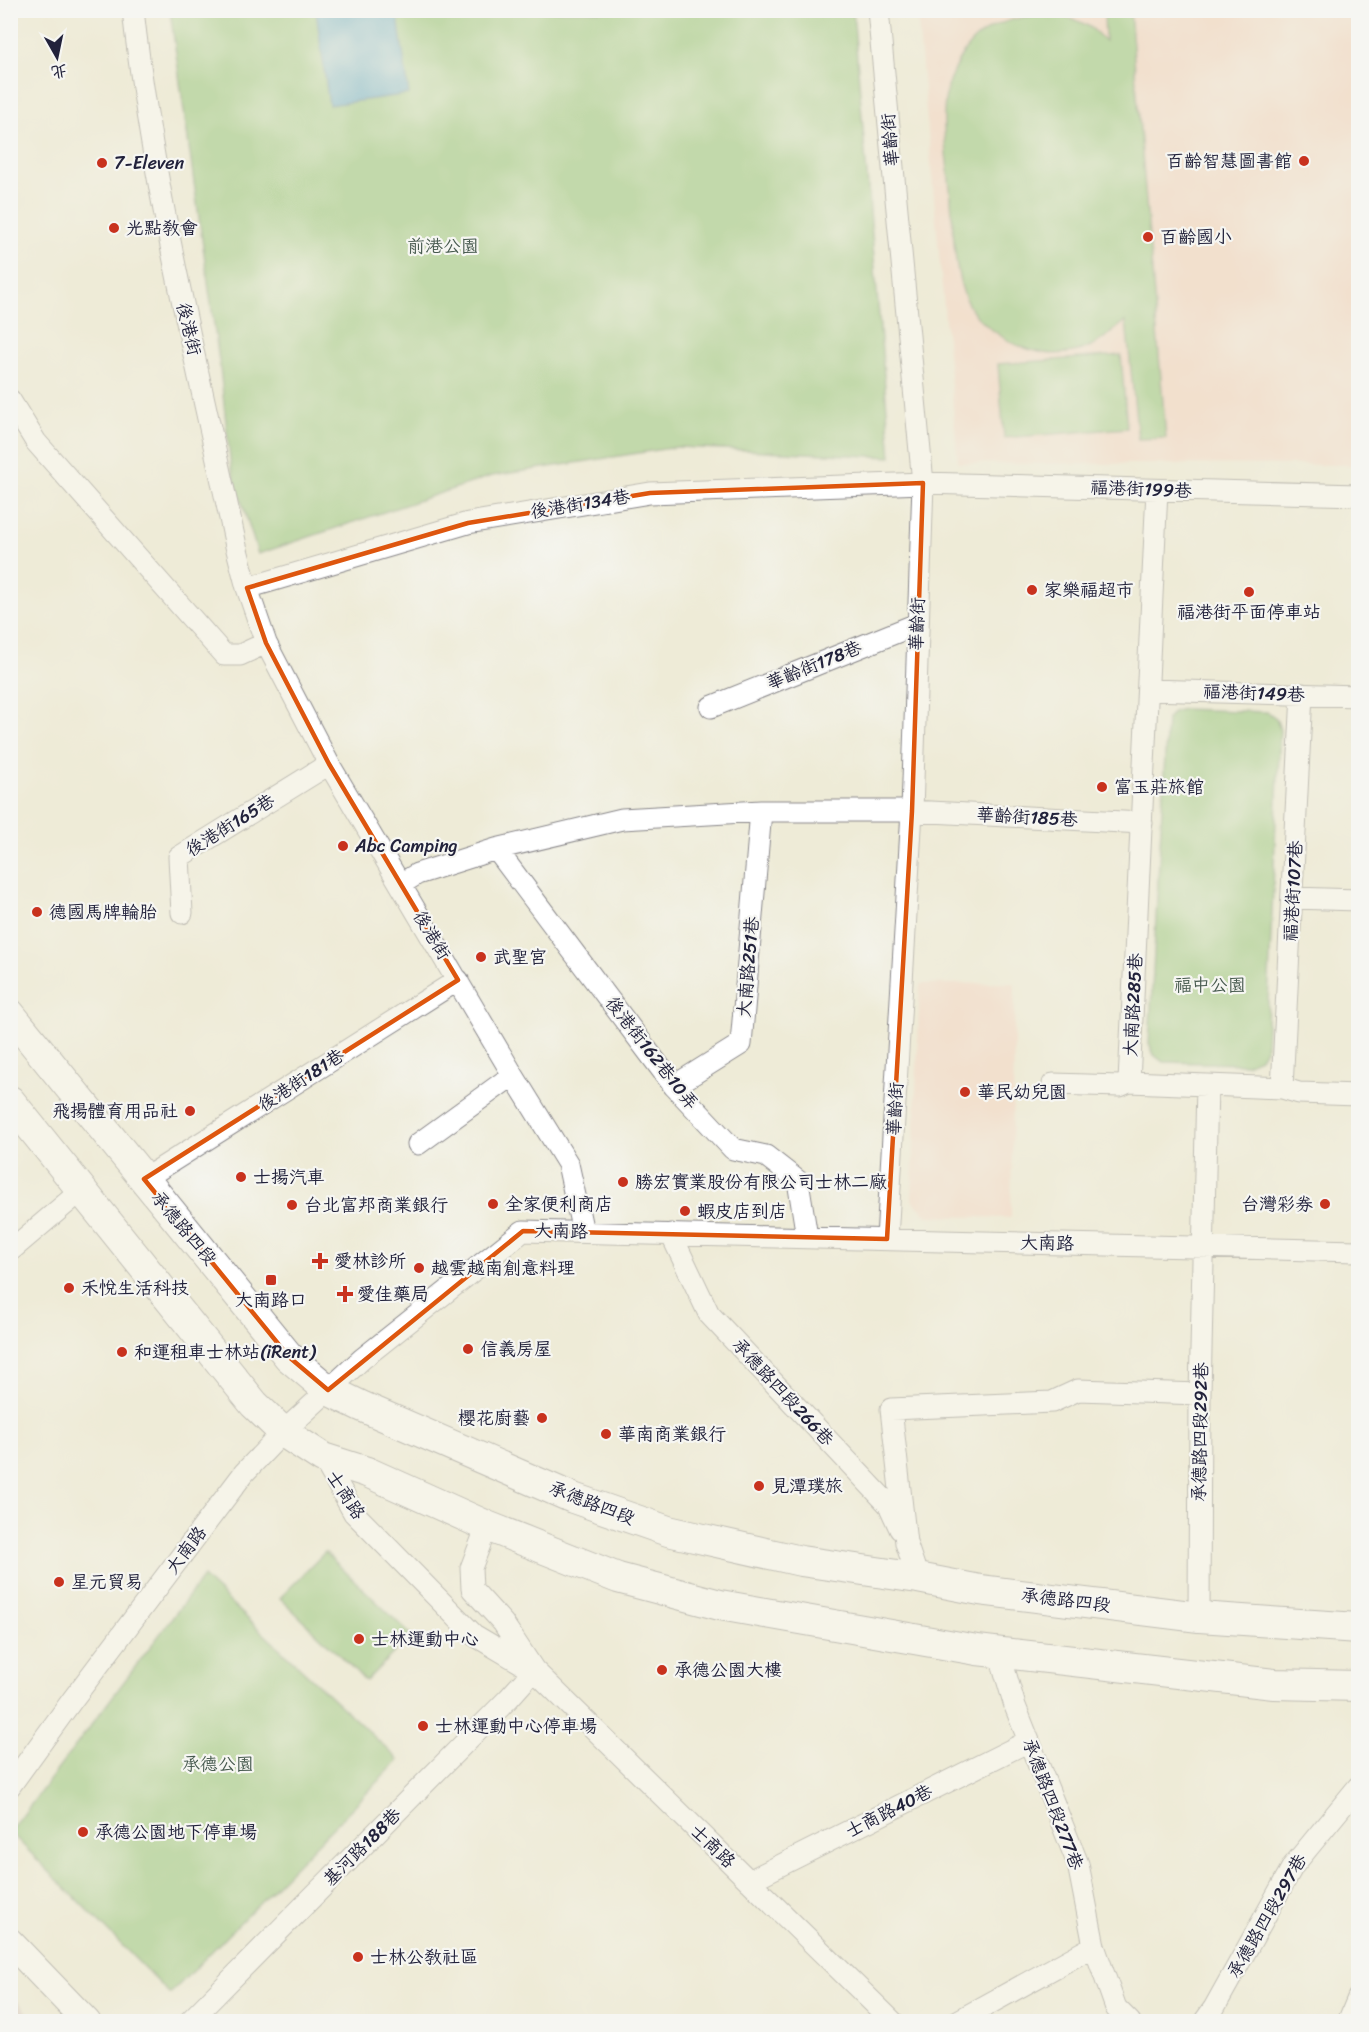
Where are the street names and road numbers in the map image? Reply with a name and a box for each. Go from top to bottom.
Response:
street label: 華齡街 [872,112,908,168]
street label: 後港街 [167,299,211,359]
street label: 福港街199巷 [1090,471,1192,507]
street label: 後港街134巷 [528,480,632,528]
street label: 華齡街 [900,596,934,652]
street label: 華齡街178巷 [761,631,867,699]
street label: 福港街149巷 [1202,675,1306,711]
street label: 後港街165巷 [179,785,281,865]
street label: 華齡街185巷 [975,798,1079,836]
street label: 福港街107巷 [1274,840,1312,942]
street label: 後港街 [404,904,460,966]
street label: 大南路251巷 [728,915,768,1019]
street label: 大南路285巷 [1114,952,1152,1058]
street label: 後港街162巷10弄 [597,989,707,1117]
street label: 後港街181巷 [251,1040,351,1120]
street label: 華齡街 [878,1081,912,1137]
street label: 承德路四段 [143,1183,225,1273]
street label: 大南路 [534,1215,588,1247]
street label: 大南路 [1020,1227,1074,1259]
street label: 承德路四段266巷 [724,1330,842,1454]
street label: 承德路四段292巷 [1183,1362,1217,1502]
street label: 士商路 [318,1464,374,1526]
street label: 承德路四段 [544,1472,640,1534]
street label: 大南路 [157,1519,215,1581]
street label: 承德路四段 [1019,1579,1113,1621]
street label: 承德路四段277巷 [1013,1733,1093,1875]
street label: 士商路40巷 [840,1775,938,1847]
street label: 基河路188巷 [315,1800,409,1894]
street label: 士商路 [682,1816,744,1876]
street label: 承德路四段297巷 [1218,1848,1316,1984]

